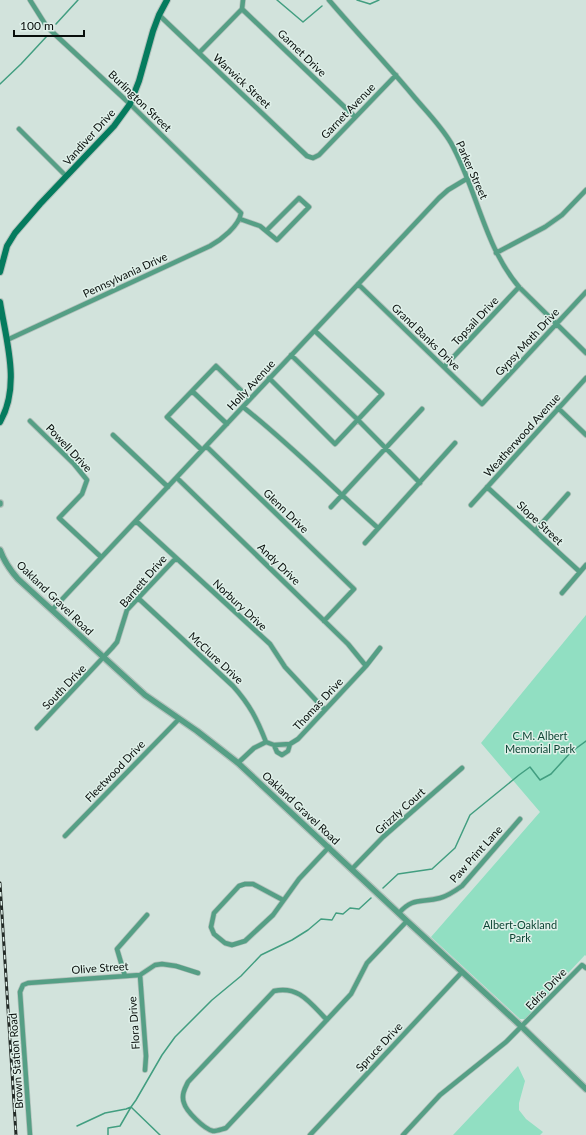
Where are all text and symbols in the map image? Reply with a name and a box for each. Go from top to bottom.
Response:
scale bar [14,12,84,38]
text: 100 m [20,18,54,33]
street label: Garnet Drive [275,26,329,79]
street label: Warwick Street [211,51,274,111]
street label: Burlington Street [106,67,174,134]
street label: Garnet Avenue [318,80,378,141]
street label: Vandiver Drive [60,106,117,167]
street label: Parker Street [454,139,491,201]
street label: Pennsylvania Drive [81,249,169,300]
street label: Topsail Drive [449,293,501,348]
street label: Grand Banks Drive [389,301,464,373]
street label: Gypsy Moth Drive [492,305,561,378]
street label: Holly Avenue [224,357,277,412]
street label: Weatherwood Avenue [481,390,563,479]
street label: Powell Drive [44,421,95,475]
street label: Glenn Drive [261,486,312,535]
street label: Slope Street [515,498,566,547]
street label: Andy Drive [255,540,303,587]
street label: Barnett Drive [116,552,169,609]
street label: Oakland Gravel Road [14,558,96,637]
street label: Norbury Drive [211,576,270,633]
street label: McClure Drive [186,629,246,686]
street label: South Drive [39,661,88,712]
street label: Thomas Drive [290,675,345,733]
park label: C.M. Albert Memorial Park [505,729,575,755]
street label: Fleetwood Drive [82,737,147,804]
street label: Oakland Gravel Road [260,768,343,847]
street label: Grizzly Court [372,785,427,837]
street label: Paw Print Lane [447,822,505,885]
park label: Albert-Oakland Park [483,918,557,944]
street label: Olive Street [71,959,129,976]
street label: Edris Drive [523,965,569,1012]
street label: Flora Drive [125,996,142,1050]
street label: Brown Station Road [6,1013,25,1109]
street label: Spruce Drive [353,1019,405,1074]

